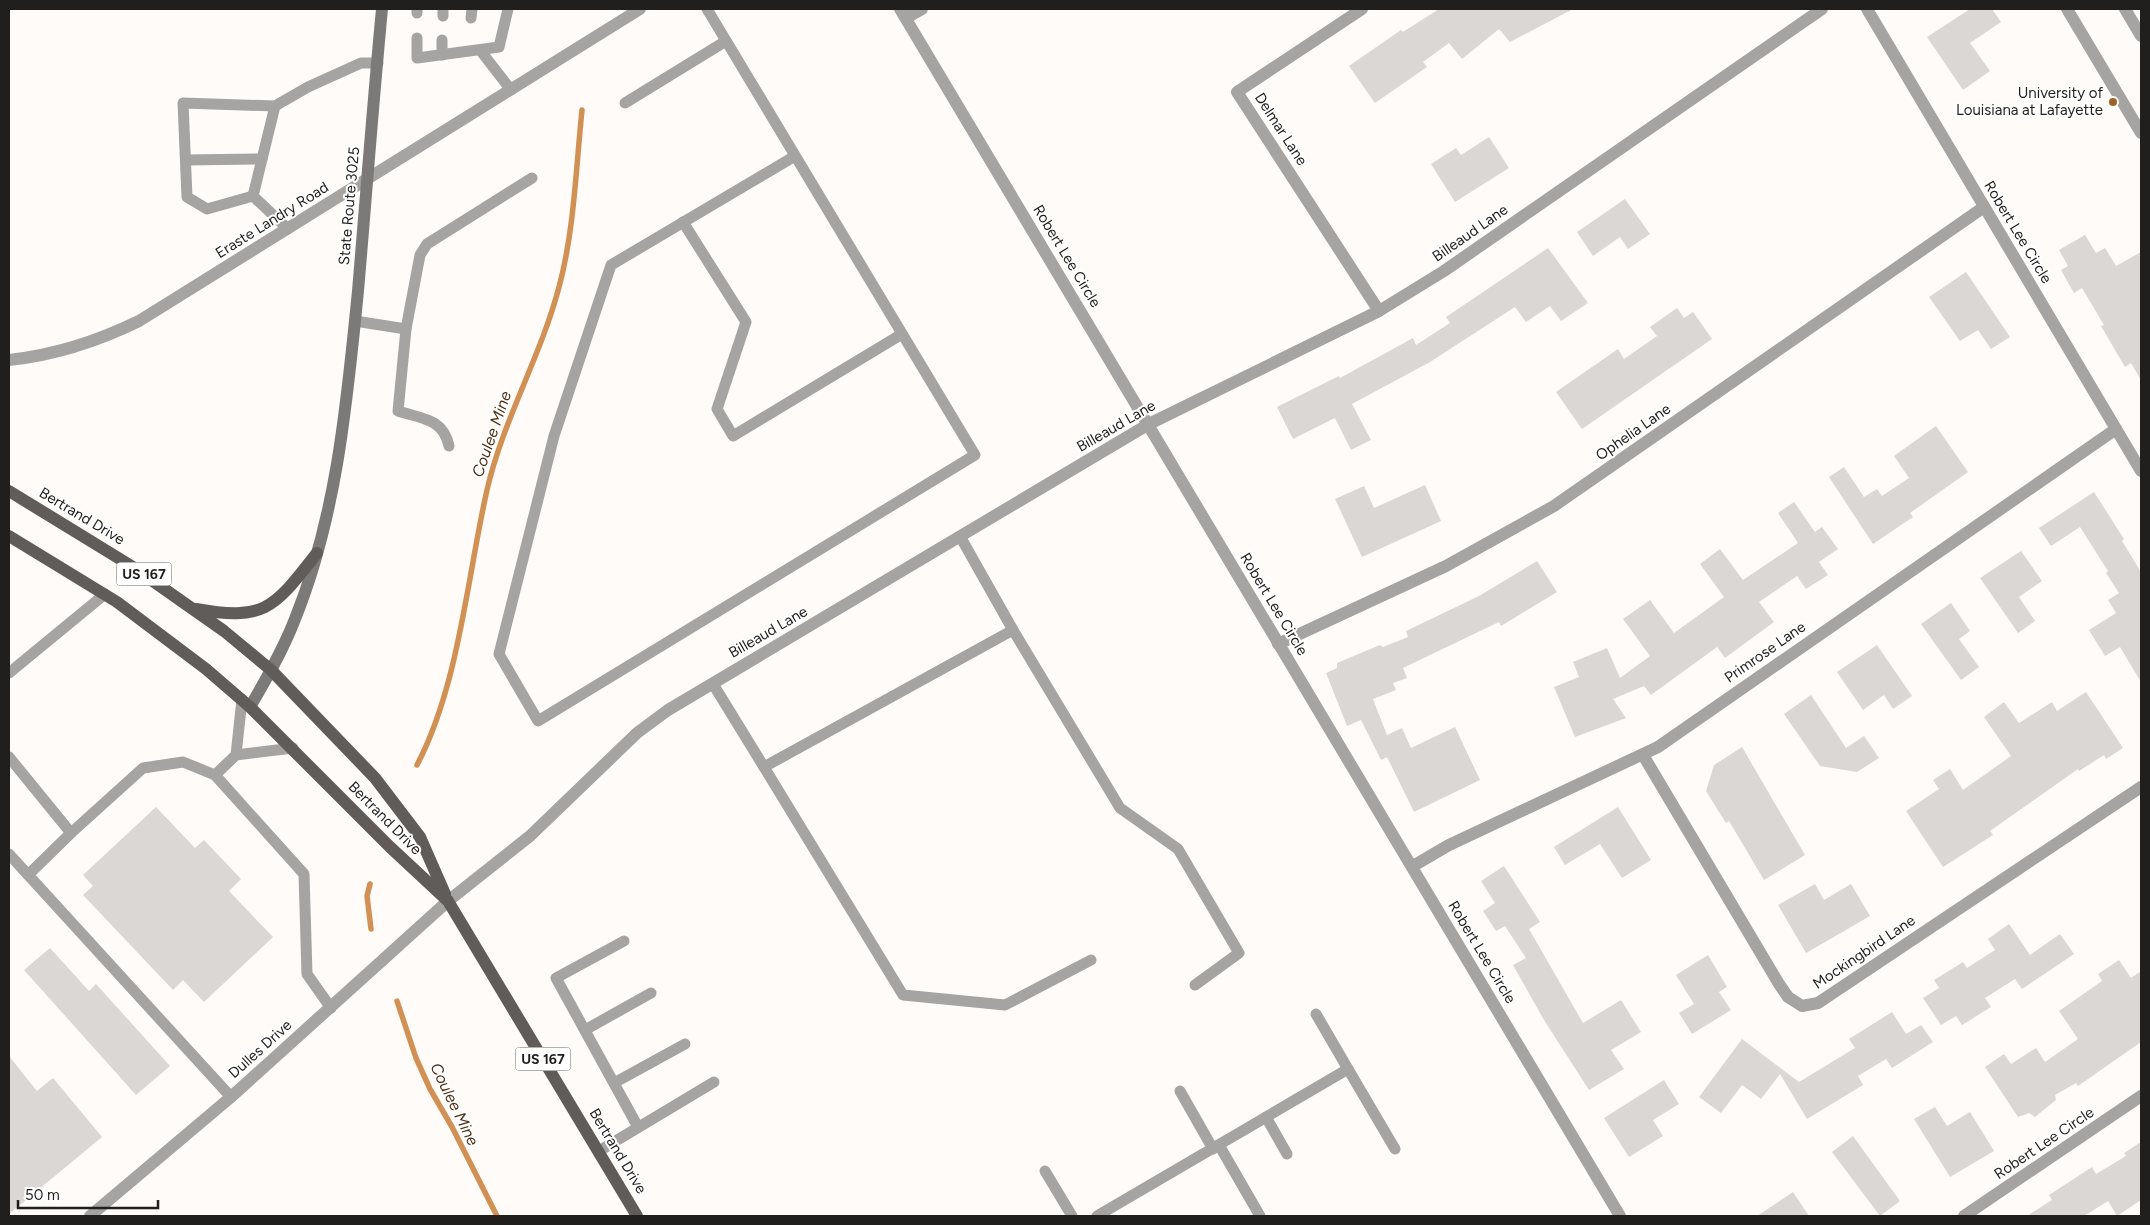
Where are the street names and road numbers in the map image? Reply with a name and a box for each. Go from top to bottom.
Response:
street label: Delmar Lane [1251,89,1311,169]
street label: State Route 3025 [335,146,363,266]
street label: Robert Lee Circle [1980,177,2056,287]
street label: Eraste Landry Road [212,178,332,262]
street label: Billeaud Lane [1429,200,1511,266]
street label: Robert Lee Circle [1029,201,1105,311]
street label: Billeaud Lane [1073,396,1159,456]
street label: Ophelia Lane [1592,400,1674,464]
street label: Bertrand Drive [36,483,128,549]
street label: Robert Lee Circle [1236,549,1312,659]
road number: US 167 [116,562,172,586]
street label: Billeaud Lane [725,602,811,662]
street label: Primrose Lane [1721,617,1809,687]
street label: Bertrand Drive [345,778,425,858]
street label: Robert Lee Circle [1444,897,1520,1007]
street label: Mockingbird Lane [1810,911,1918,993]
street label: Dulles Drive [225,1016,295,1082]
road number: US 167 [516,1048,570,1070]
street label: Robert Lee Circle [1991,1103,2097,1183]
street label: Bertrand Drive [585,1105,651,1197]

